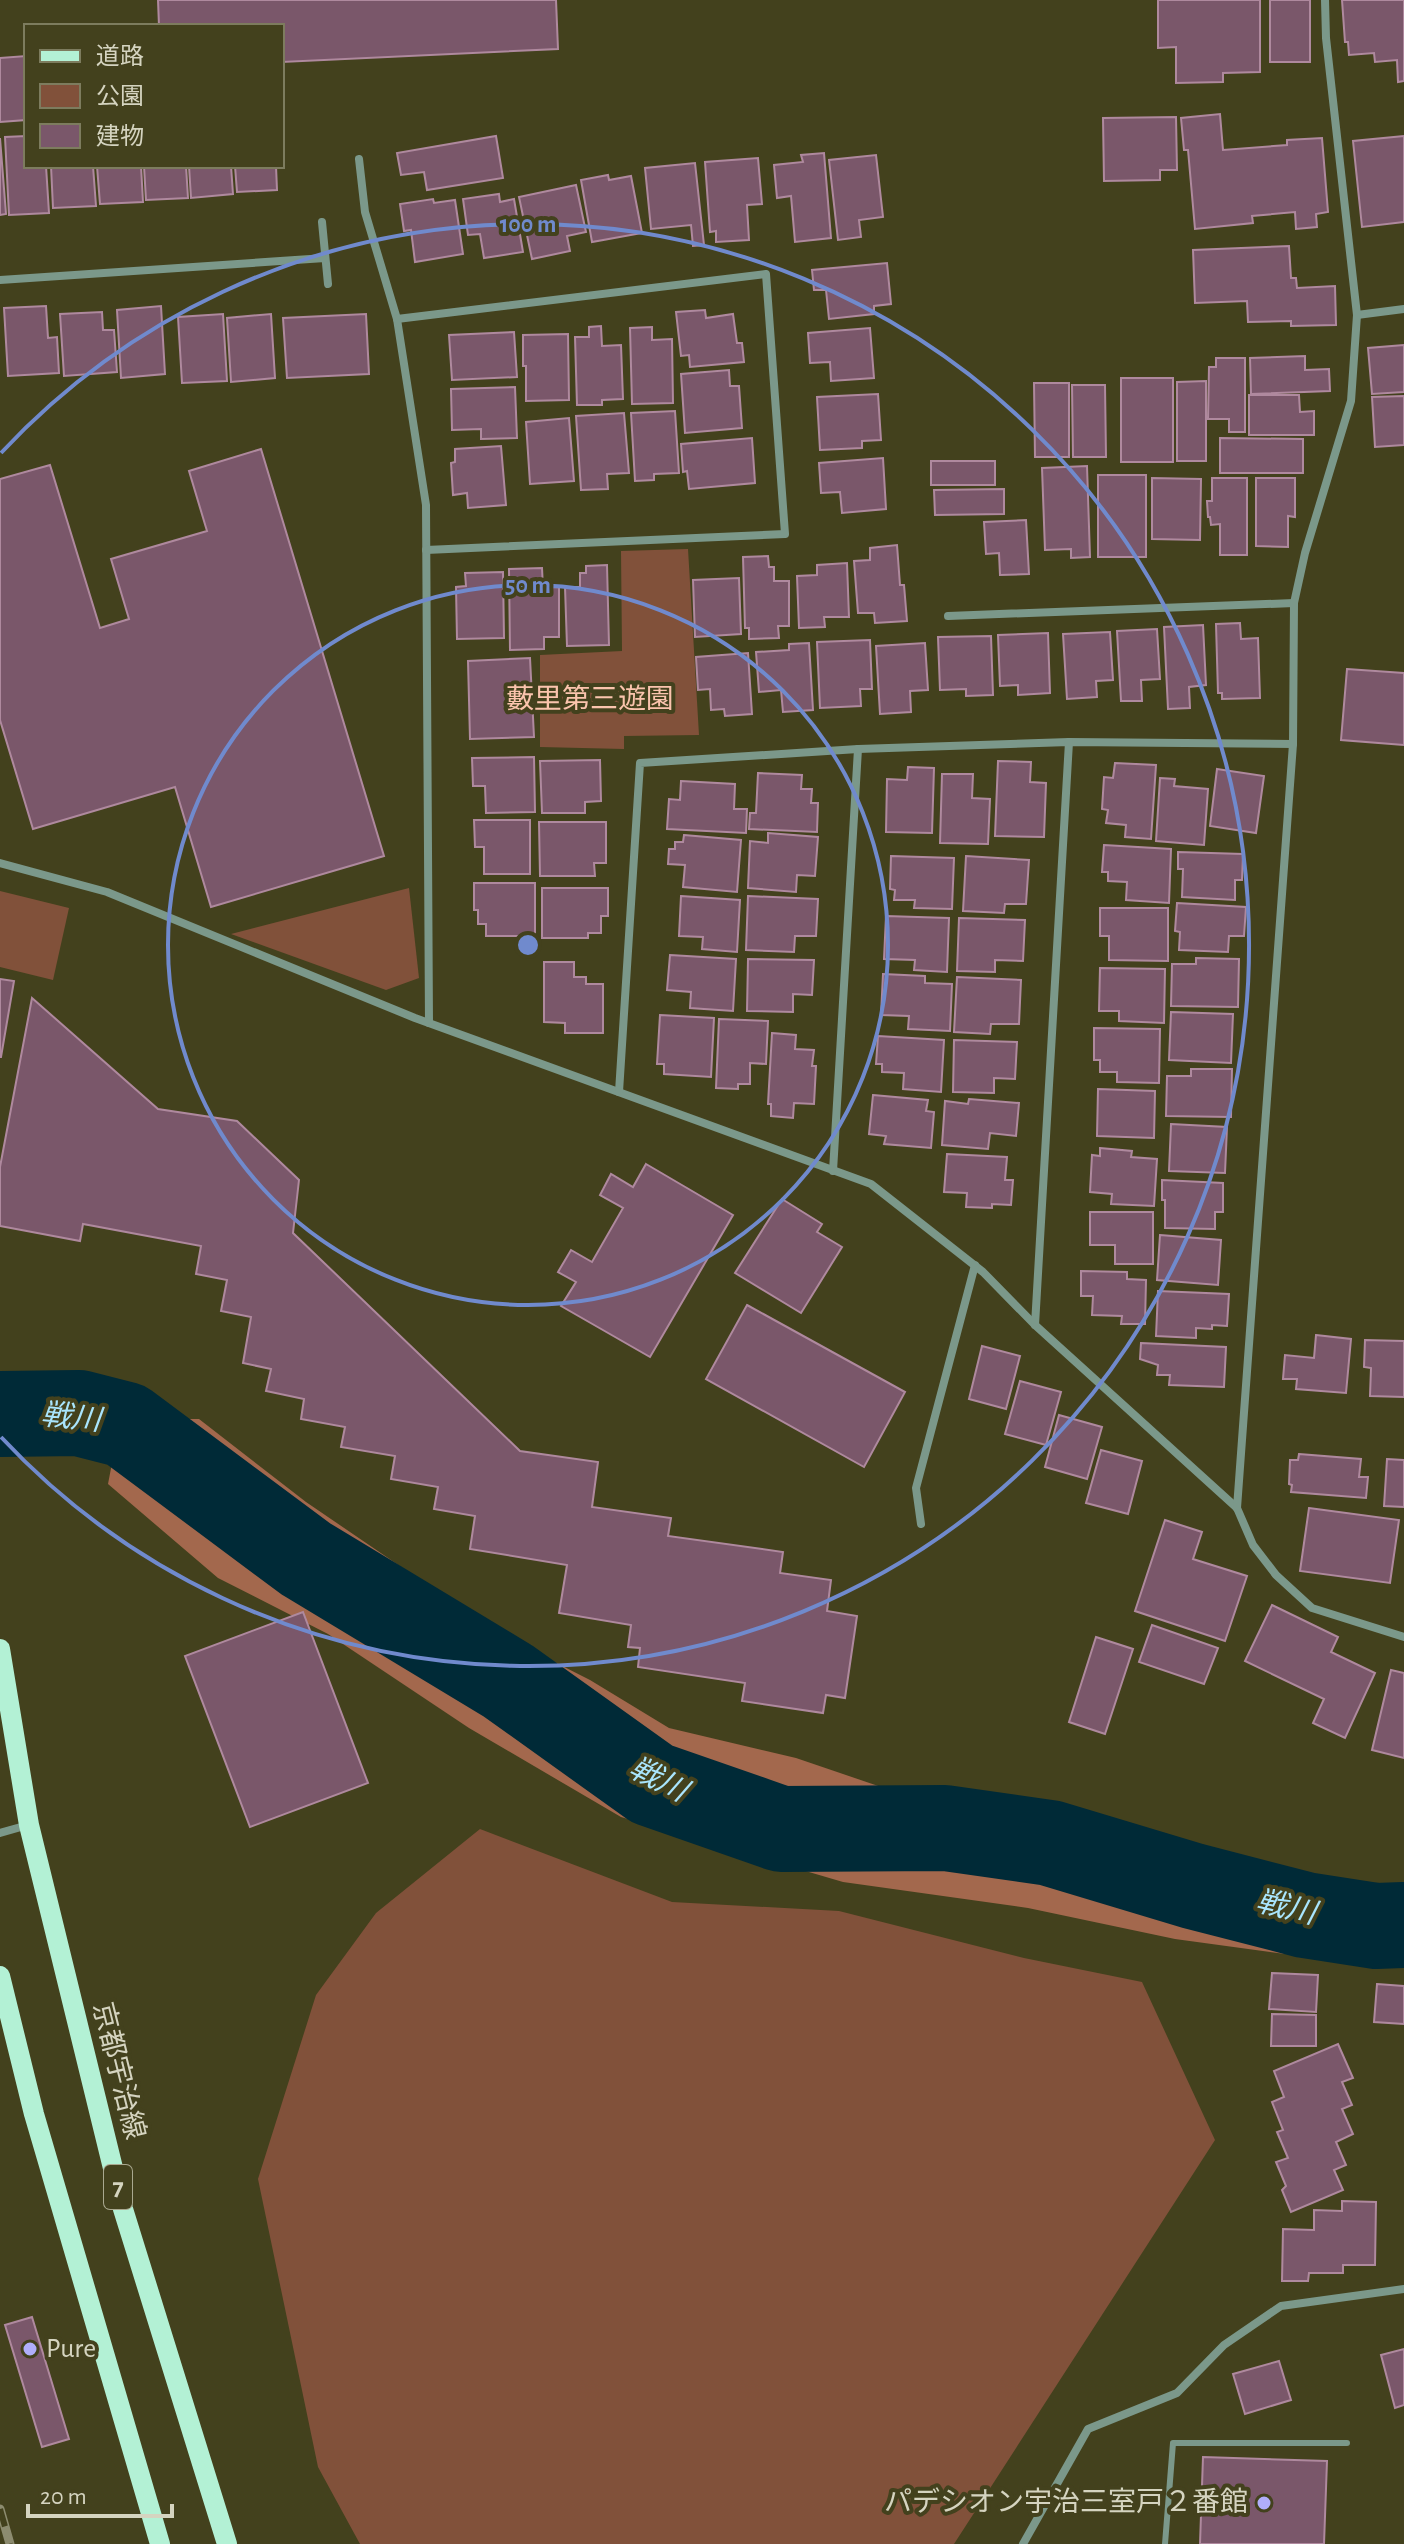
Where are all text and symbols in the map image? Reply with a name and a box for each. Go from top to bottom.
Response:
legend [24,24,284,168]
text: 道路 [96,43,144,69]
text: 公園 [96,84,144,109]
text: 建物 [96,124,144,149]
text: 100 m [500,213,556,237]
text: 50 m [505,574,551,598]
park label: 藪里第三遊園 [506,684,674,714]
centre of rings [514,931,542,959]
water label: 戦川 [40,1398,106,1436]
water label: 戦川 [624,1751,695,1808]
water label: 戦川 [1253,1885,1322,1930]
street label: 京都宇治線 [87,1999,150,2142]
road number: 7 [104,2165,132,2209]
place label: Pure [46,2335,96,2363]
marker: Pure [21,2340,39,2358]
scale bar [28,2468,172,2518]
text: 20 m [40,2485,87,2509]
place label: パデシオン宇治三室戸２番館 [884,2487,1248,2517]
marker: パデシオン宇治三室戸２番館 [1255,2494,1273,2512]

